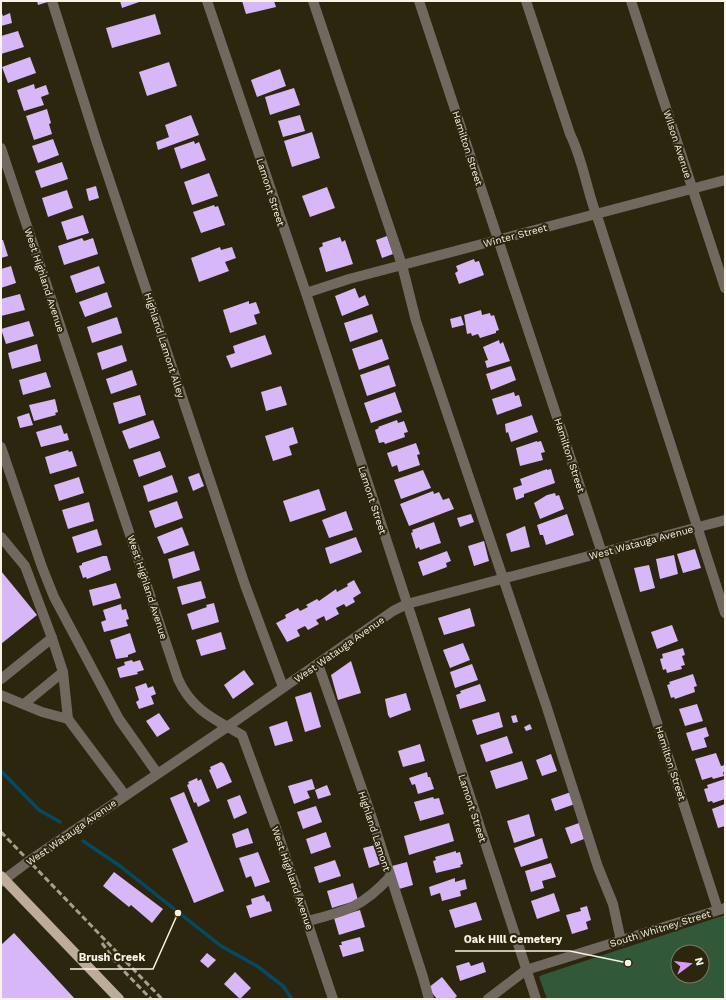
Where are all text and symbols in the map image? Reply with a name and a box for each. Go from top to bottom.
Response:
street label: Hamilton Street [450,109,485,188]
street label: Wilson Avenue [661,109,694,180]
street label: Lamont Street [254,157,287,228]
street label: Winter Street [482,221,549,249]
street label: West Highland Avenue [22,227,67,334]
street label: Highland Lamont Alley [142,291,187,400]
street label: Hamilton Street [552,416,587,495]
street label: Lamont Street [356,465,389,536]
street label: West Watauga Avenue [588,523,695,562]
street label: West Highland Avenue [125,534,170,641]
street label: West Watauga Avenue [292,614,387,685]
street label: Hamilton Street [653,724,688,803]
street label: Lamont Street [456,773,489,844]
street label: Highland Lamont [356,790,393,873]
street label: West Watauga Avenue [24,797,119,868]
street label: West Highland Avenue [270,825,316,932]
street label: South Whitney Street [608,908,713,949]
callout: Oak Hill Cemetery [455,928,570,951]
text: Oak Hill Cemetery [464,933,563,946]
north arrow [670,944,710,984]
callout: Brush Creek [70,946,153,969]
text: Brush Creek [79,951,145,964]
text: N [692,956,707,967]

